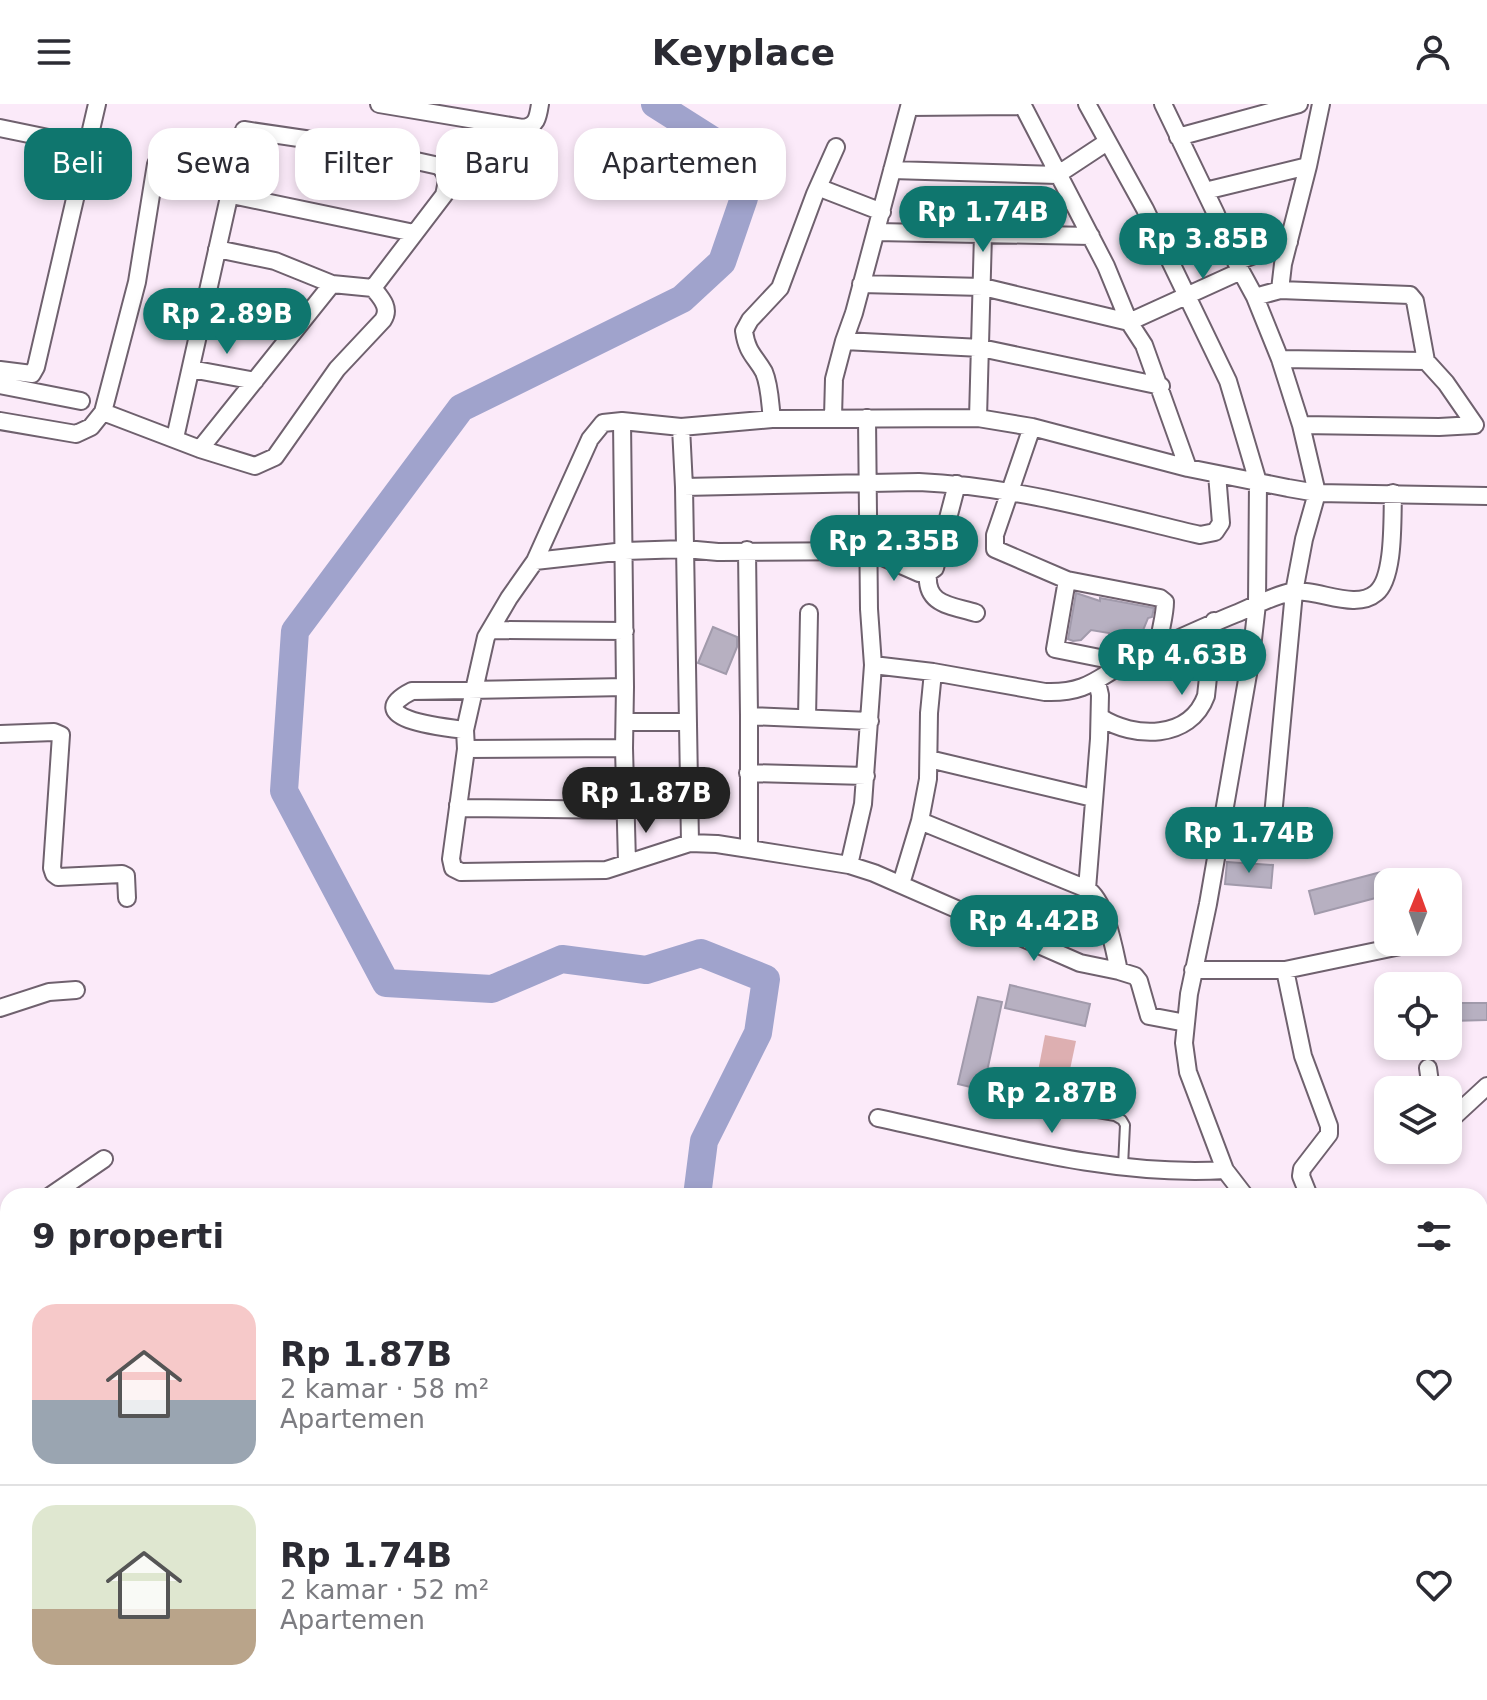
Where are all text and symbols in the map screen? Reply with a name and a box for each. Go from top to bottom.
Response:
icon: menu [32,30,76,74]
icon: person [1411,30,1455,74]
text: Keyplace [652,32,835,73]
chip: Beli [24,128,132,200]
chip: Sewa [148,128,279,200]
chip: Filter [295,128,420,200]
chip: Baru [436,128,558,200]
chip: Apartemen [574,128,786,200]
pin: Rp 1.74B [900,186,1066,254]
text: Rp 1.74B [917,197,1049,227]
pin: Rp 3.85B [1120,213,1286,281]
text: Rp 3.85B [1137,224,1269,254]
pin: Rp 2.89B [144,288,310,356]
text: Rp 2.89B [161,299,293,329]
pin: Rp 2.35B [811,515,977,583]
text: Rp 2.35B [828,526,960,556]
pin: Rp 4.63B [1099,629,1265,697]
text: Rp 4.63B [1116,640,1248,670]
pin: Rp 1.87B [563,767,729,835]
text: Rp 1.87B [580,778,712,808]
pin: Rp 1.74B [1166,807,1332,875]
text: Rp 1.74B [1183,818,1315,848]
north arrow [1374,868,1462,956]
map controls [1374,868,1462,1164]
pin: Rp 4.42B [951,895,1117,963]
text: Rp 4.42B [968,906,1100,936]
button: locate [1374,972,1462,1060]
pin: Rp 2.87B [969,1067,1135,1135]
button: layers [1374,1076,1462,1164]
text: Rp 2.87B [986,1078,1118,1108]
icon: filters [1412,1214,1456,1258]
text: 9 properti [32,1216,224,1256]
text: Rp 1.87B [280,1334,452,1374]
icon: home [96,1336,192,1432]
icon: heart [1412,1362,1456,1406]
text: 2 kamar · 58 m² [280,1374,489,1404]
text: Apartemen [280,1404,425,1434]
text: Rp 1.74B [280,1535,452,1575]
icon: home [96,1537,192,1633]
icon: heart [1412,1563,1456,1607]
text: 2 kamar · 52 m² [280,1575,489,1605]
text: Apartemen [280,1605,425,1635]

